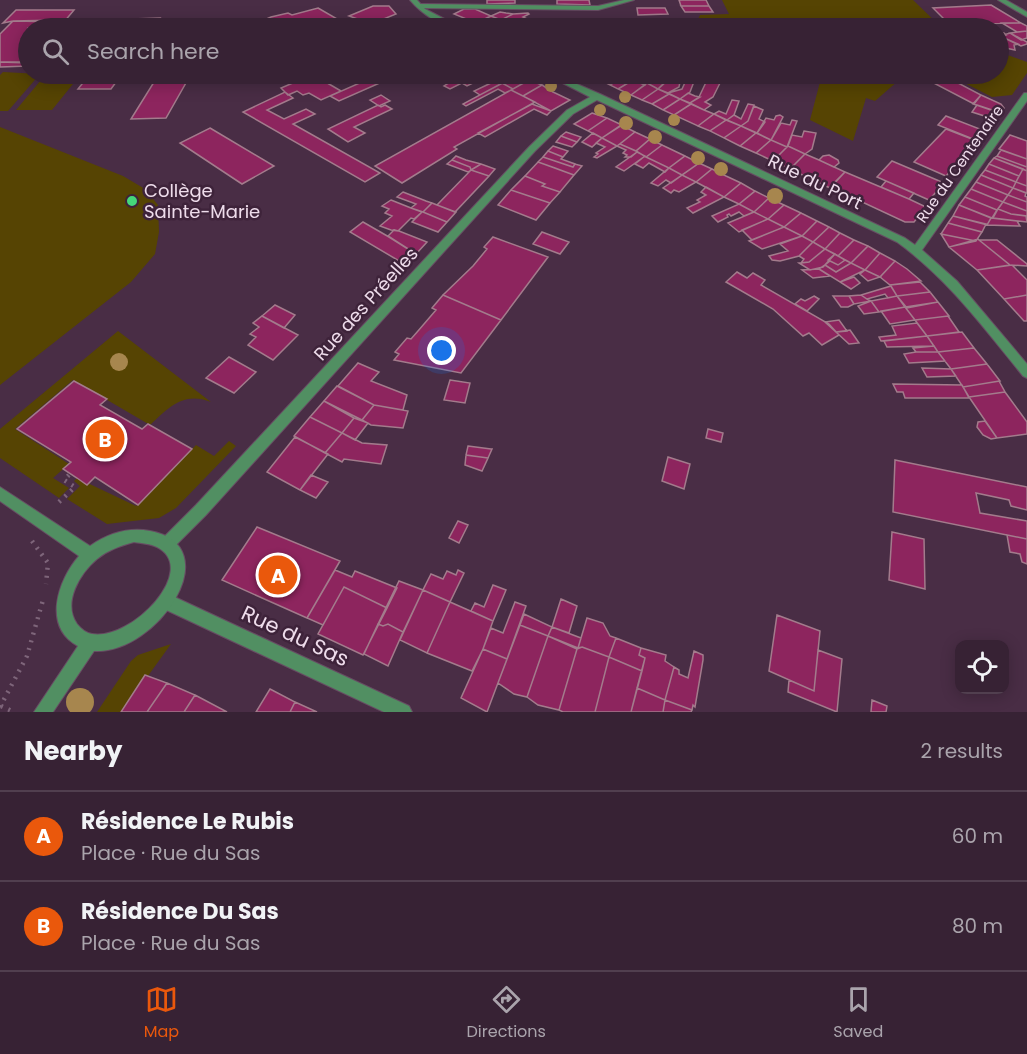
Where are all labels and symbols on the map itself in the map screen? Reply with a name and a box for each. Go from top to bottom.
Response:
street label: Rue du Centenaire [911,101,1008,227]
street label: Rue du Port [764,148,867,215]
place label: Collège Sainte-Marie [144,178,260,224]
marker: Collège Sainte-Marie [125,194,139,208]
street label: Rue des Préelles [308,241,423,366]
your location [427,336,456,365]
pin: B [86,416,124,462]
pin: A [258,552,298,598]
street label: Rue du Sas [237,598,354,673]

